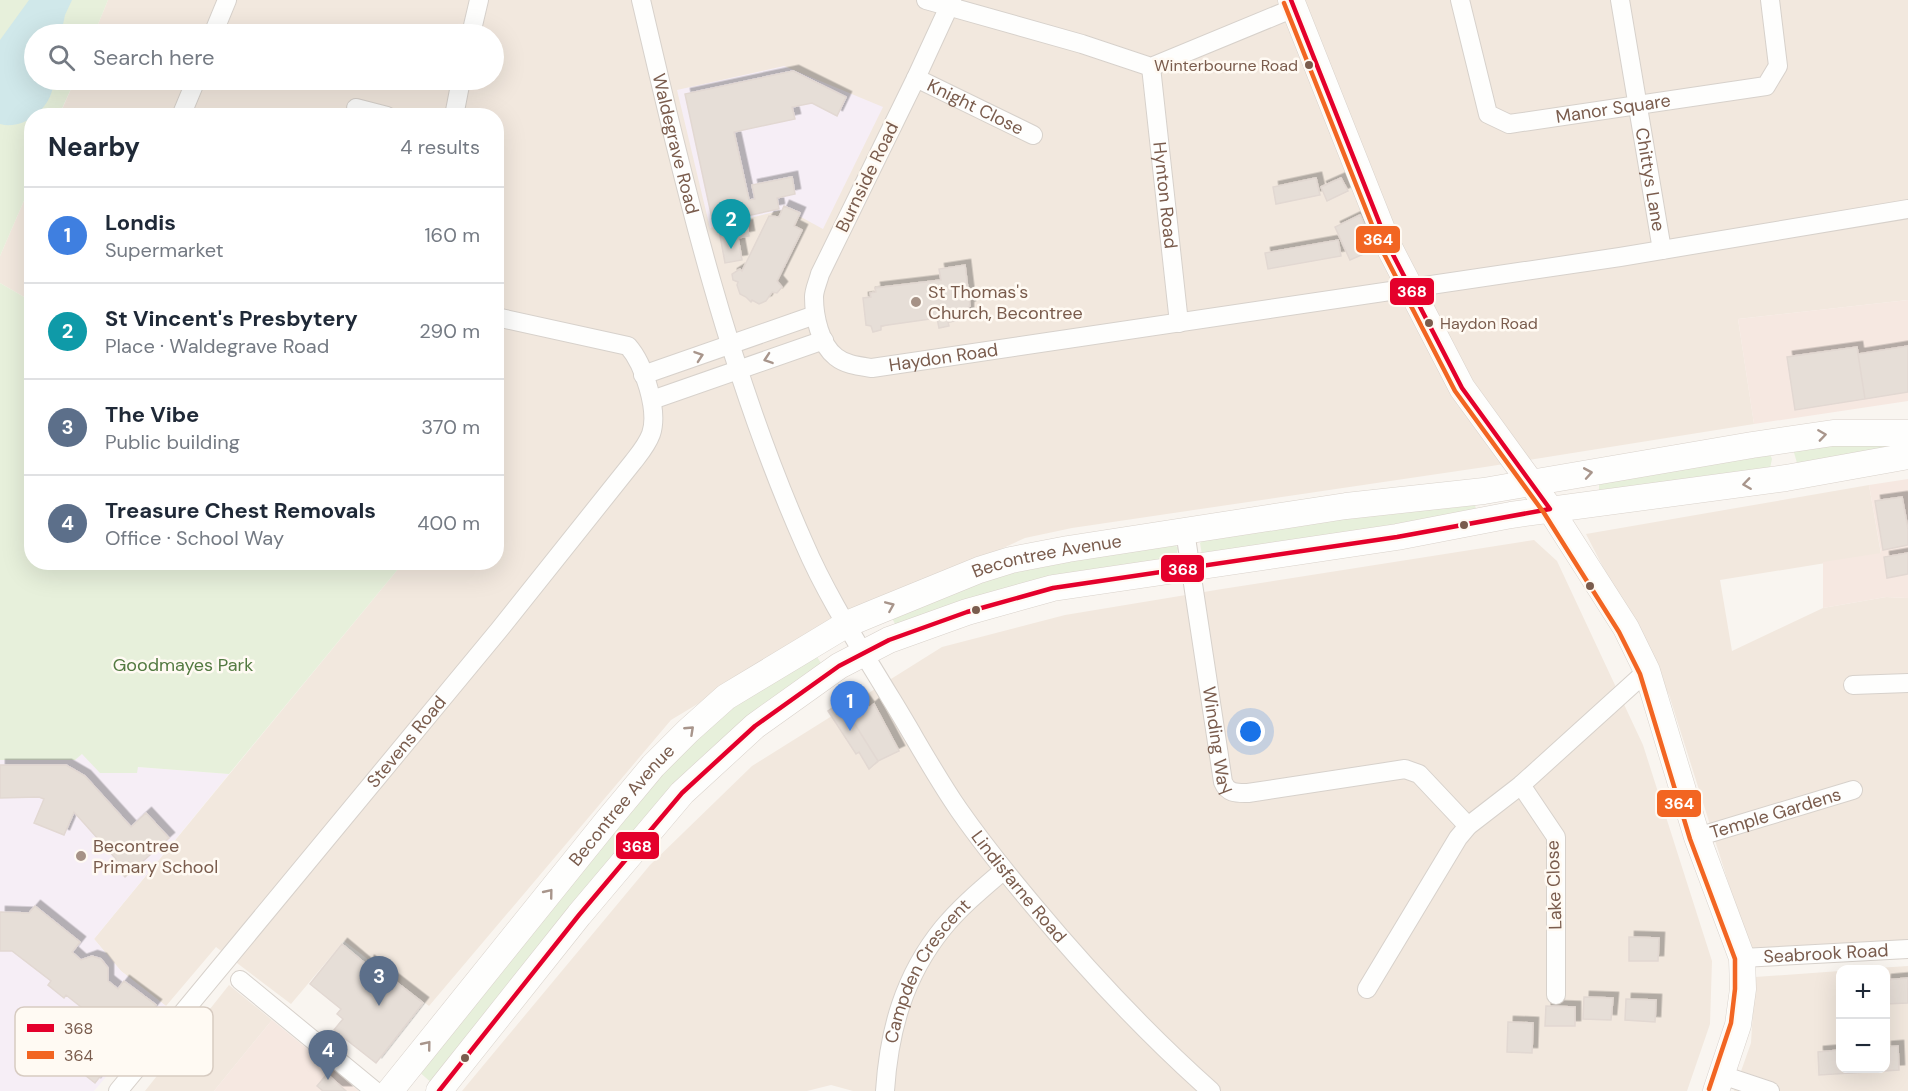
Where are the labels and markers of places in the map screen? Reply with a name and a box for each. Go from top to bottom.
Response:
place label: Winterbourne Road [1154,55,1298,76]
marker: Winterbourne Road [1303,59,1315,71]
pin: 2 [712,200,750,249]
place label: St Thomas's Church, Becontree [928,280,1083,325]
marker: St Thomas's Church, Becontree [909,295,923,309]
place label: Haydon Road [1440,313,1538,334]
marker: Haydon Road [1423,317,1435,329]
unlabelled marker [1458,519,1470,531]
unlabelled marker [1584,580,1596,592]
unlabelled marker [970,604,982,616]
pin: 1 [830,682,870,731]
place label: Becontree Primary School [93,834,218,879]
marker: Becontree Primary School [74,849,88,863]
pin: 3 [360,956,398,1006]
pin: 4 [308,1030,348,1080]
unlabelled marker [459,1052,471,1064]

